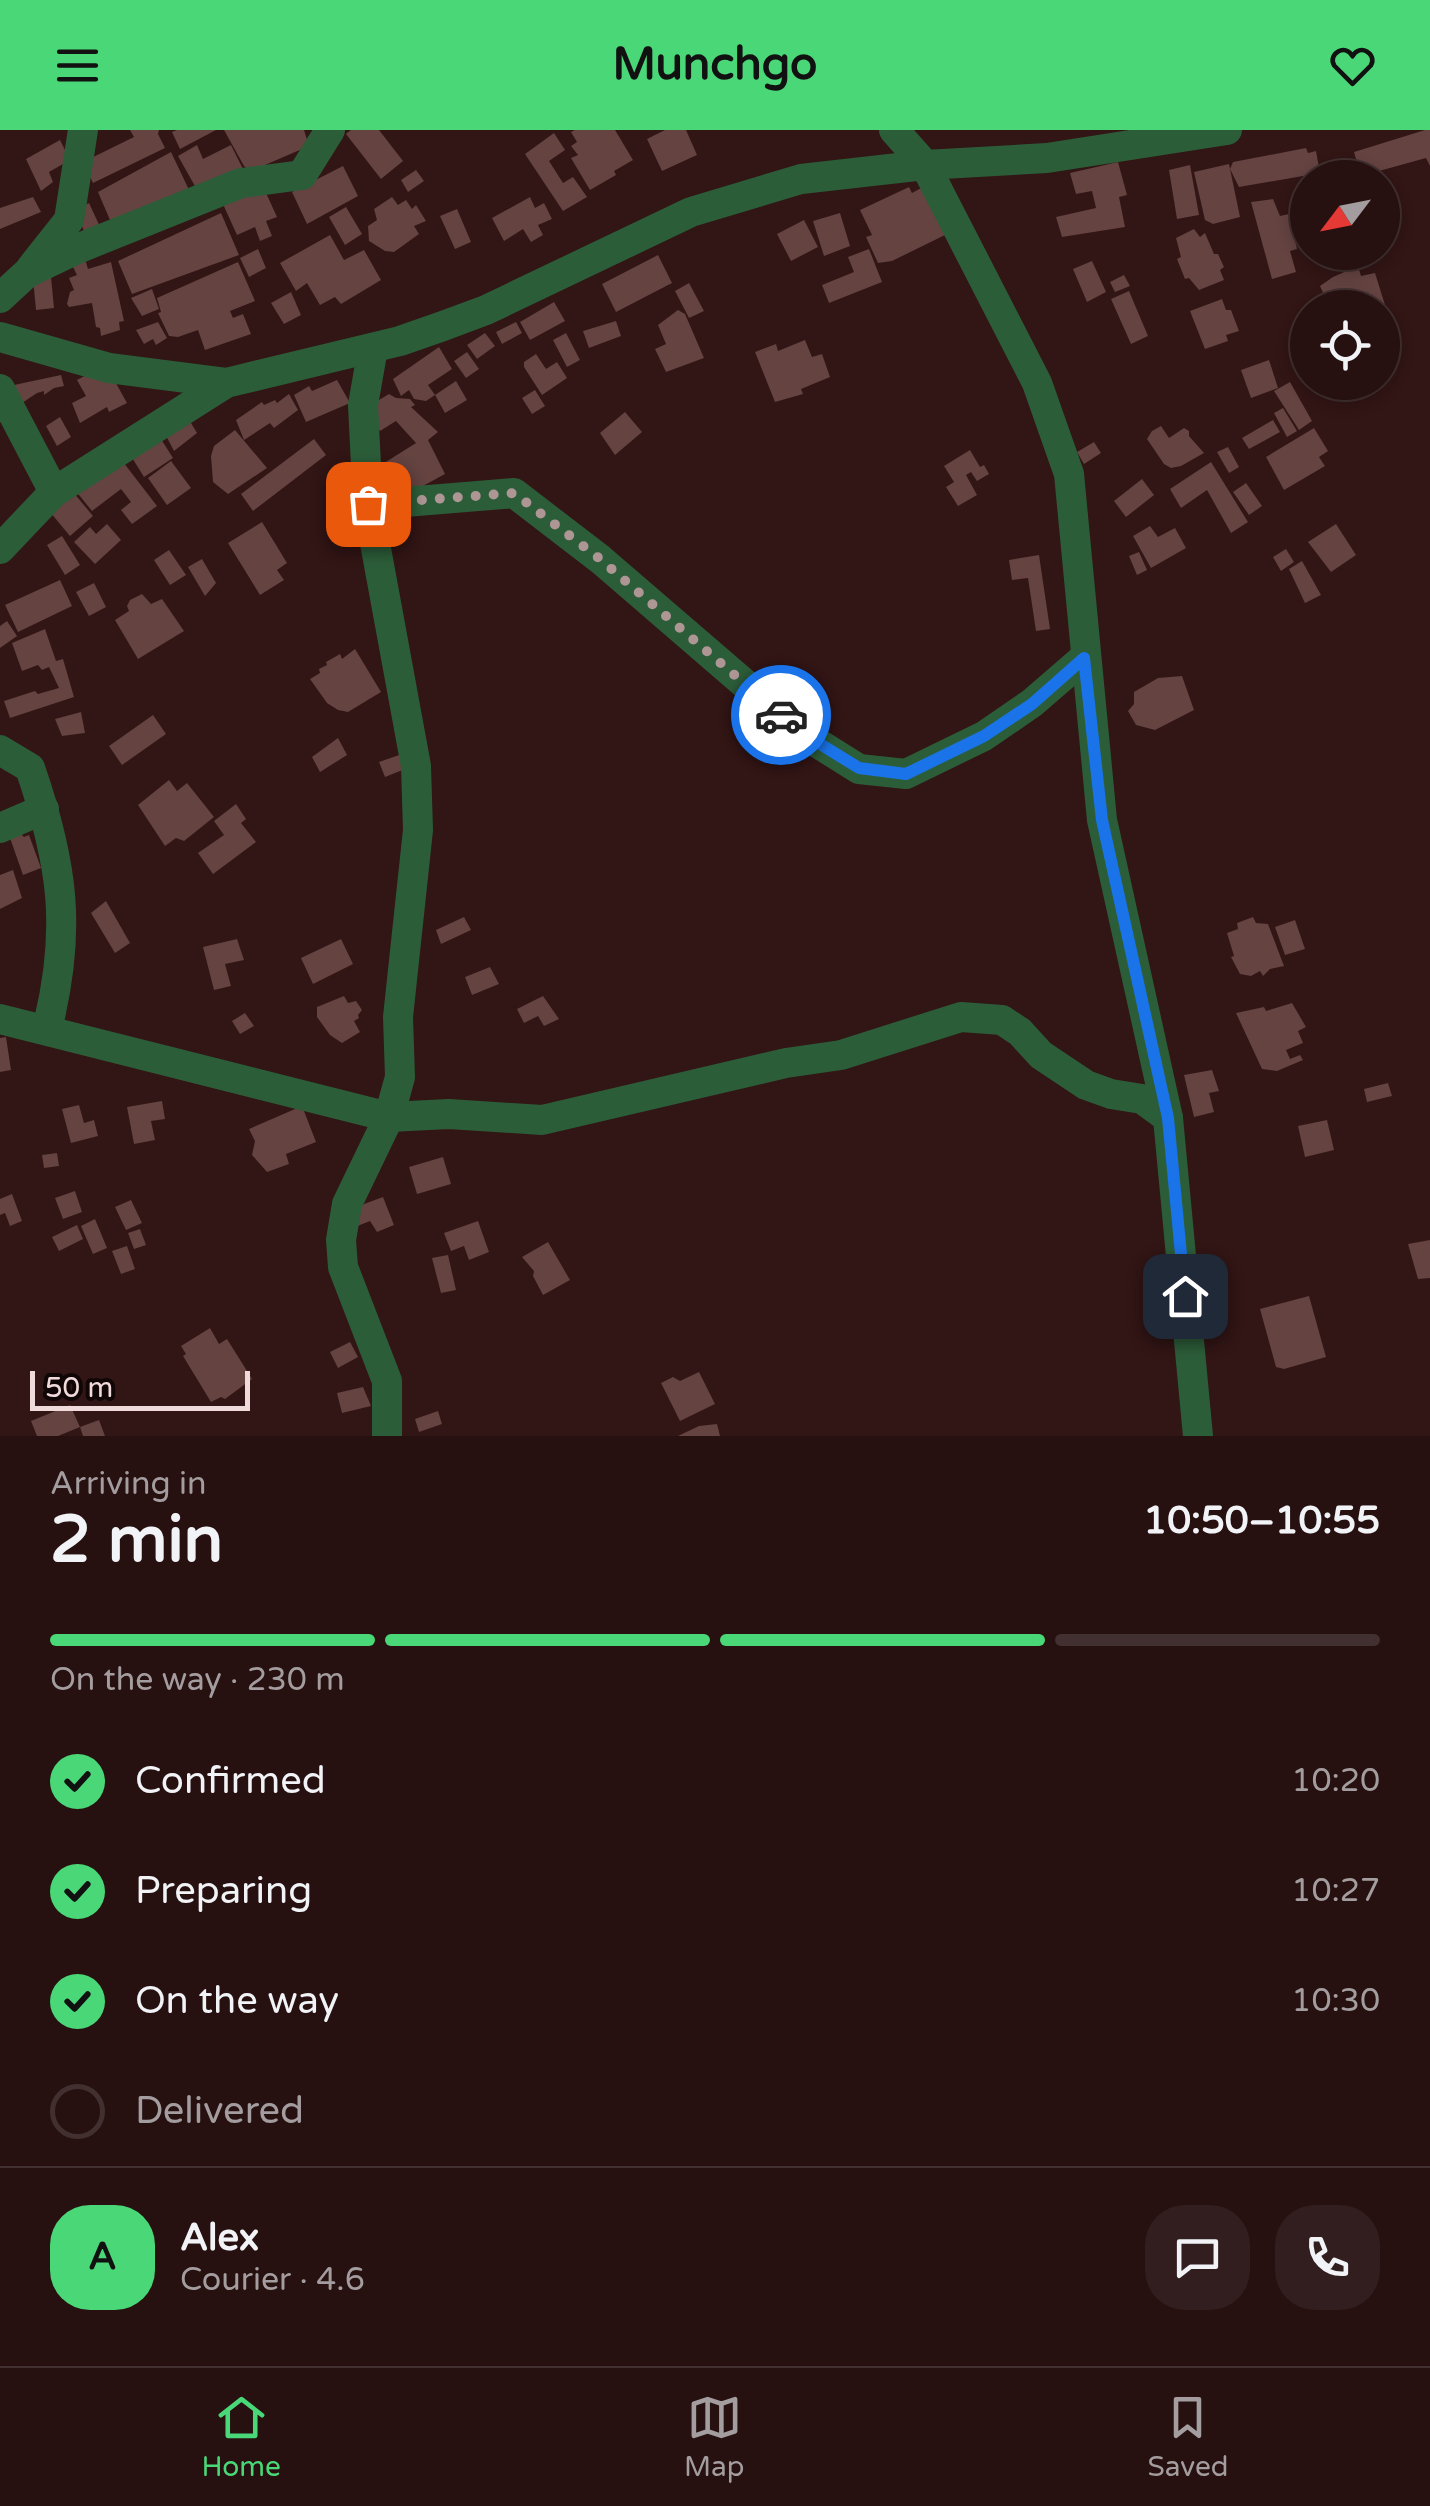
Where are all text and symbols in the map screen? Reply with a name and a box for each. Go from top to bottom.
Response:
icon: menu [50,38,105,93]
text: Munchgo [613,38,817,92]
icon: heart [1325,38,1380,93]
north arrow [1290,160,1400,270]
map controls [1290,160,1400,400]
button: locate [1290,290,1400,400]
pin [326,462,411,547]
icon: bag [341,477,396,532]
courier [731,665,831,765]
icon: car [754,688,809,743]
pin [1143,1254,1228,1339]
icon: home [1158,1269,1213,1324]
scale bar [30,1366,250,1410]
text: 50 m [45,1371,113,1405]
text: Arriving in [50,1465,207,1503]
text: 10:50–10:55 [1143,1498,1380,1544]
text: 2 min [50,1501,223,1580]
text: On the way · 230 m [50,1661,345,1699]
icon: check [50,1754,105,1809]
text: Confirmed [135,1758,326,1804]
text: 10:20 [1291,1762,1380,1800]
icon: check [50,1864,105,1919]
text: Preparing [135,1868,312,1914]
text: 10:27 [1291,1872,1380,1910]
icon: check [50,1974,105,2029]
text: On the way [135,1978,339,2024]
text: 10:30 [1291,1982,1380,2020]
text: Delivered [135,2088,304,2134]
button: chat [1145,2205,1250,2310]
button: phone [1275,2205,1380,2310]
text: Alex [180,2215,259,2261]
text: A [88,2234,117,2280]
text: Courier · 4.6 [180,2261,365,2299]
tab: Home [202,2390,281,2484]
tab: Map [684,2390,744,2484]
tab: Saved [1148,2390,1228,2484]

